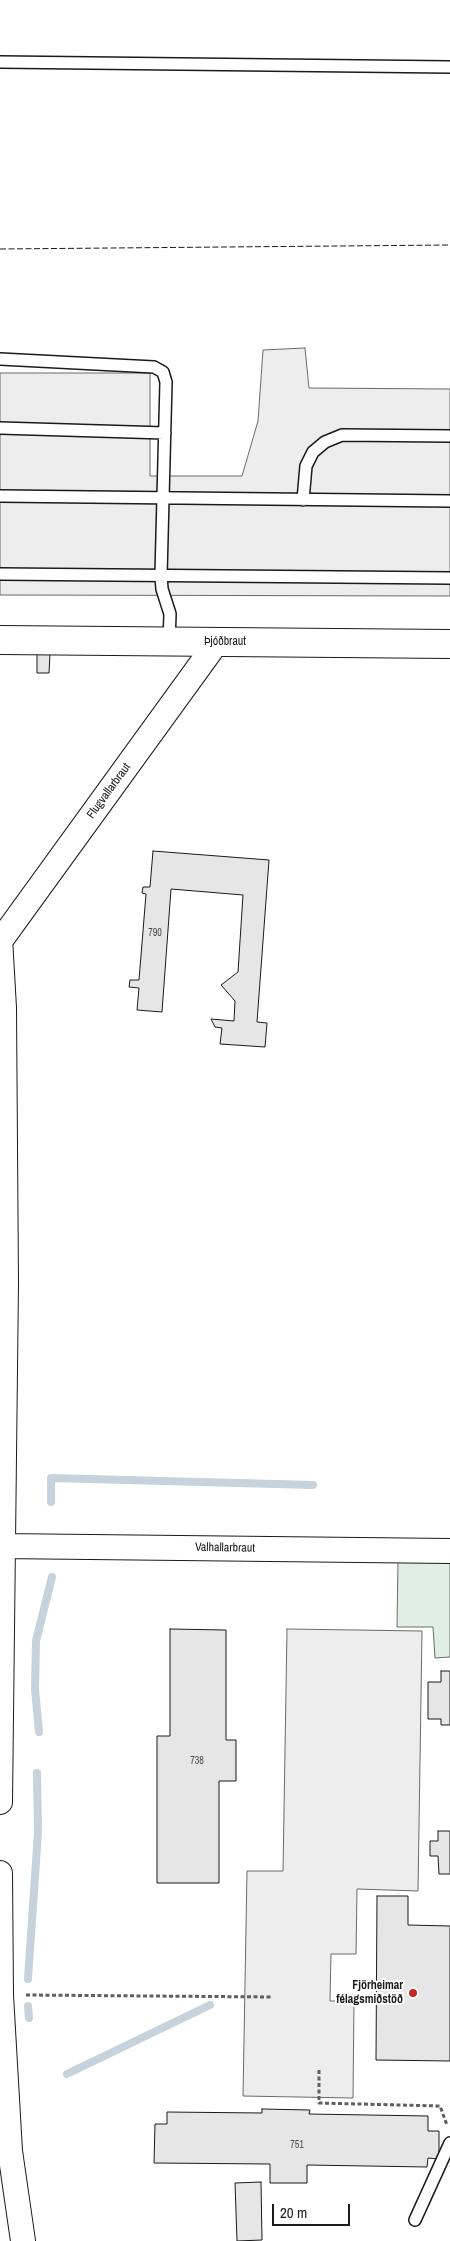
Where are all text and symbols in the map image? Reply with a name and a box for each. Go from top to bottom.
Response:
street label: Þjóðbraut [204,635,246,649]
street label: Flugvallarbraut [84,760,134,822]
house number: 790 [148,927,162,939]
street label: Valhallarbraut [195,1540,255,1556]
house number: 738 [190,1755,204,1767]
place label: Fjörheimar félagsmiðstöð [336,1979,403,2007]
marker: Fjörheimar félagsmiðstöð [407,1987,419,1999]
house number: 751 [290,2139,304,2151]
scale bar [275,2194,352,2226]
text: 20 m [280,2202,307,2223]

